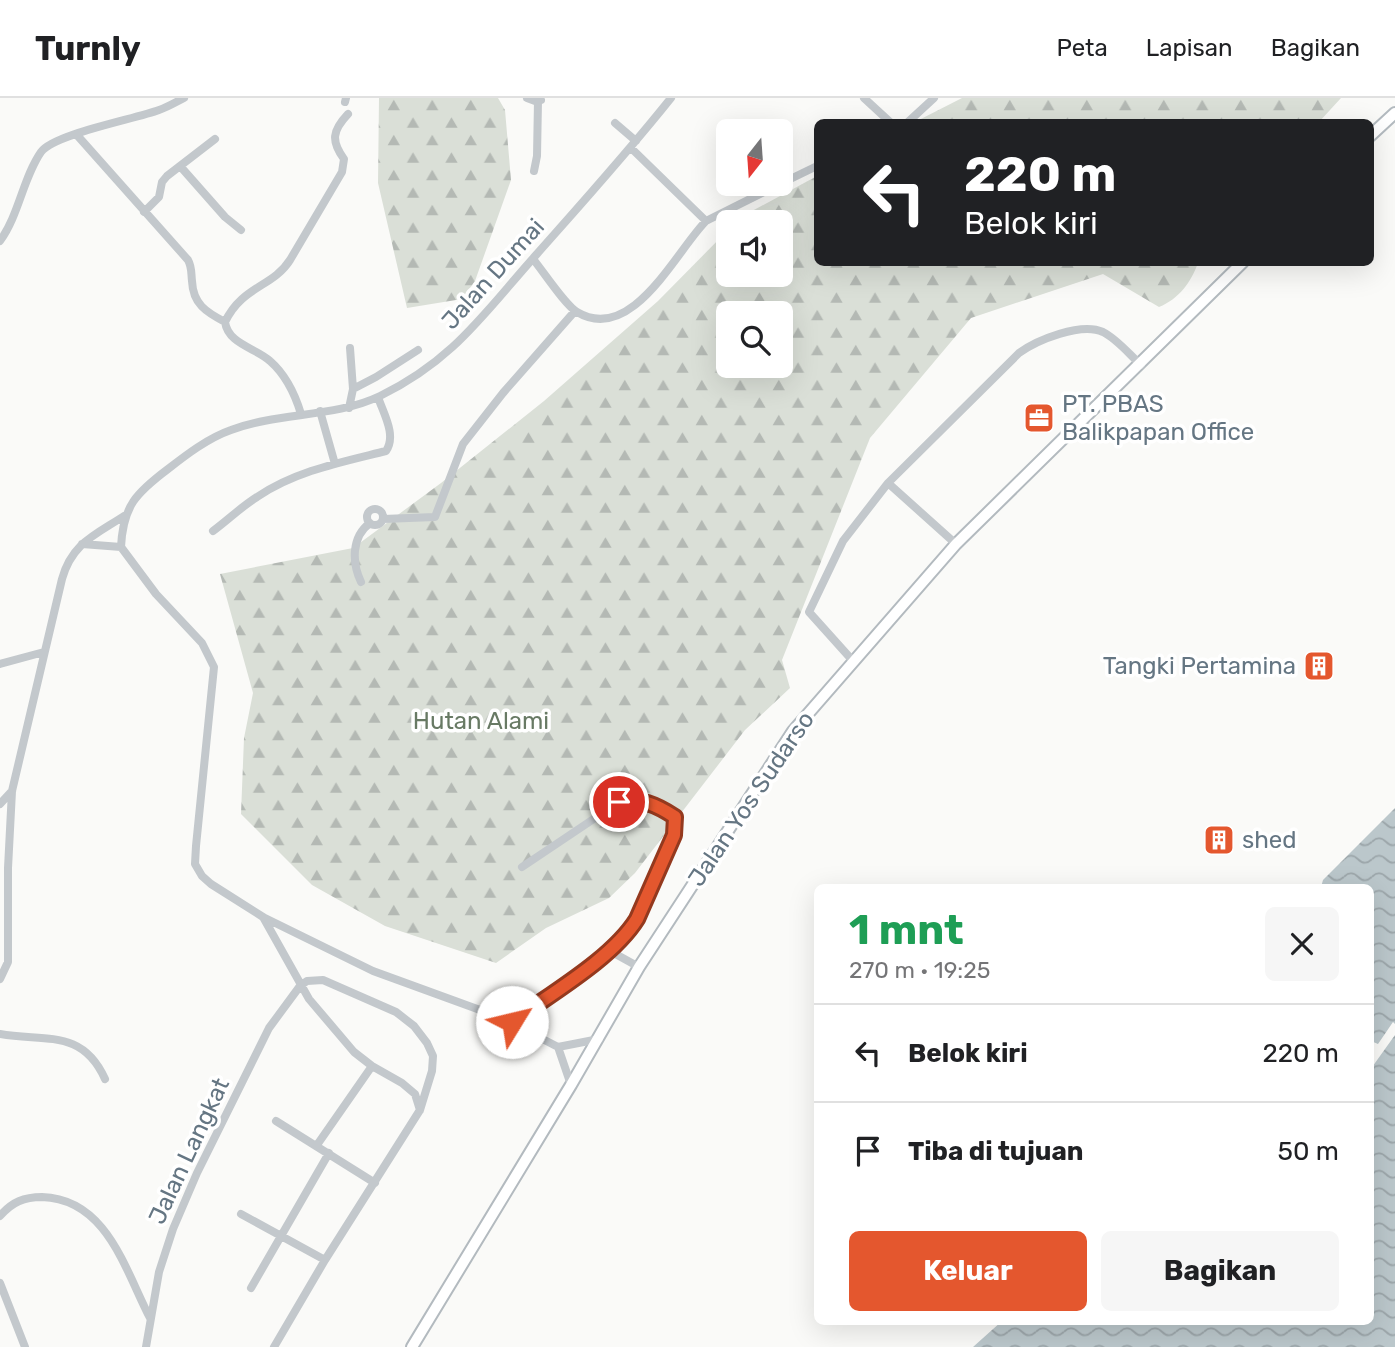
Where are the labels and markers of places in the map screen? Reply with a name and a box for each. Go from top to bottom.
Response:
place label: PT. PBAS Balikpapan Office [1062,390,1254,446]
office icon: PT. PBAS Balikpapan Office [1022,401,1056,435]
building icon: Tangki Pertamina [1302,649,1336,683]
place label: Tangki Pertamina [1103,652,1296,680]
pin [589,772,649,832]
building icon: shed [1202,823,1236,857]
place label: shed [1242,826,1297,854]

